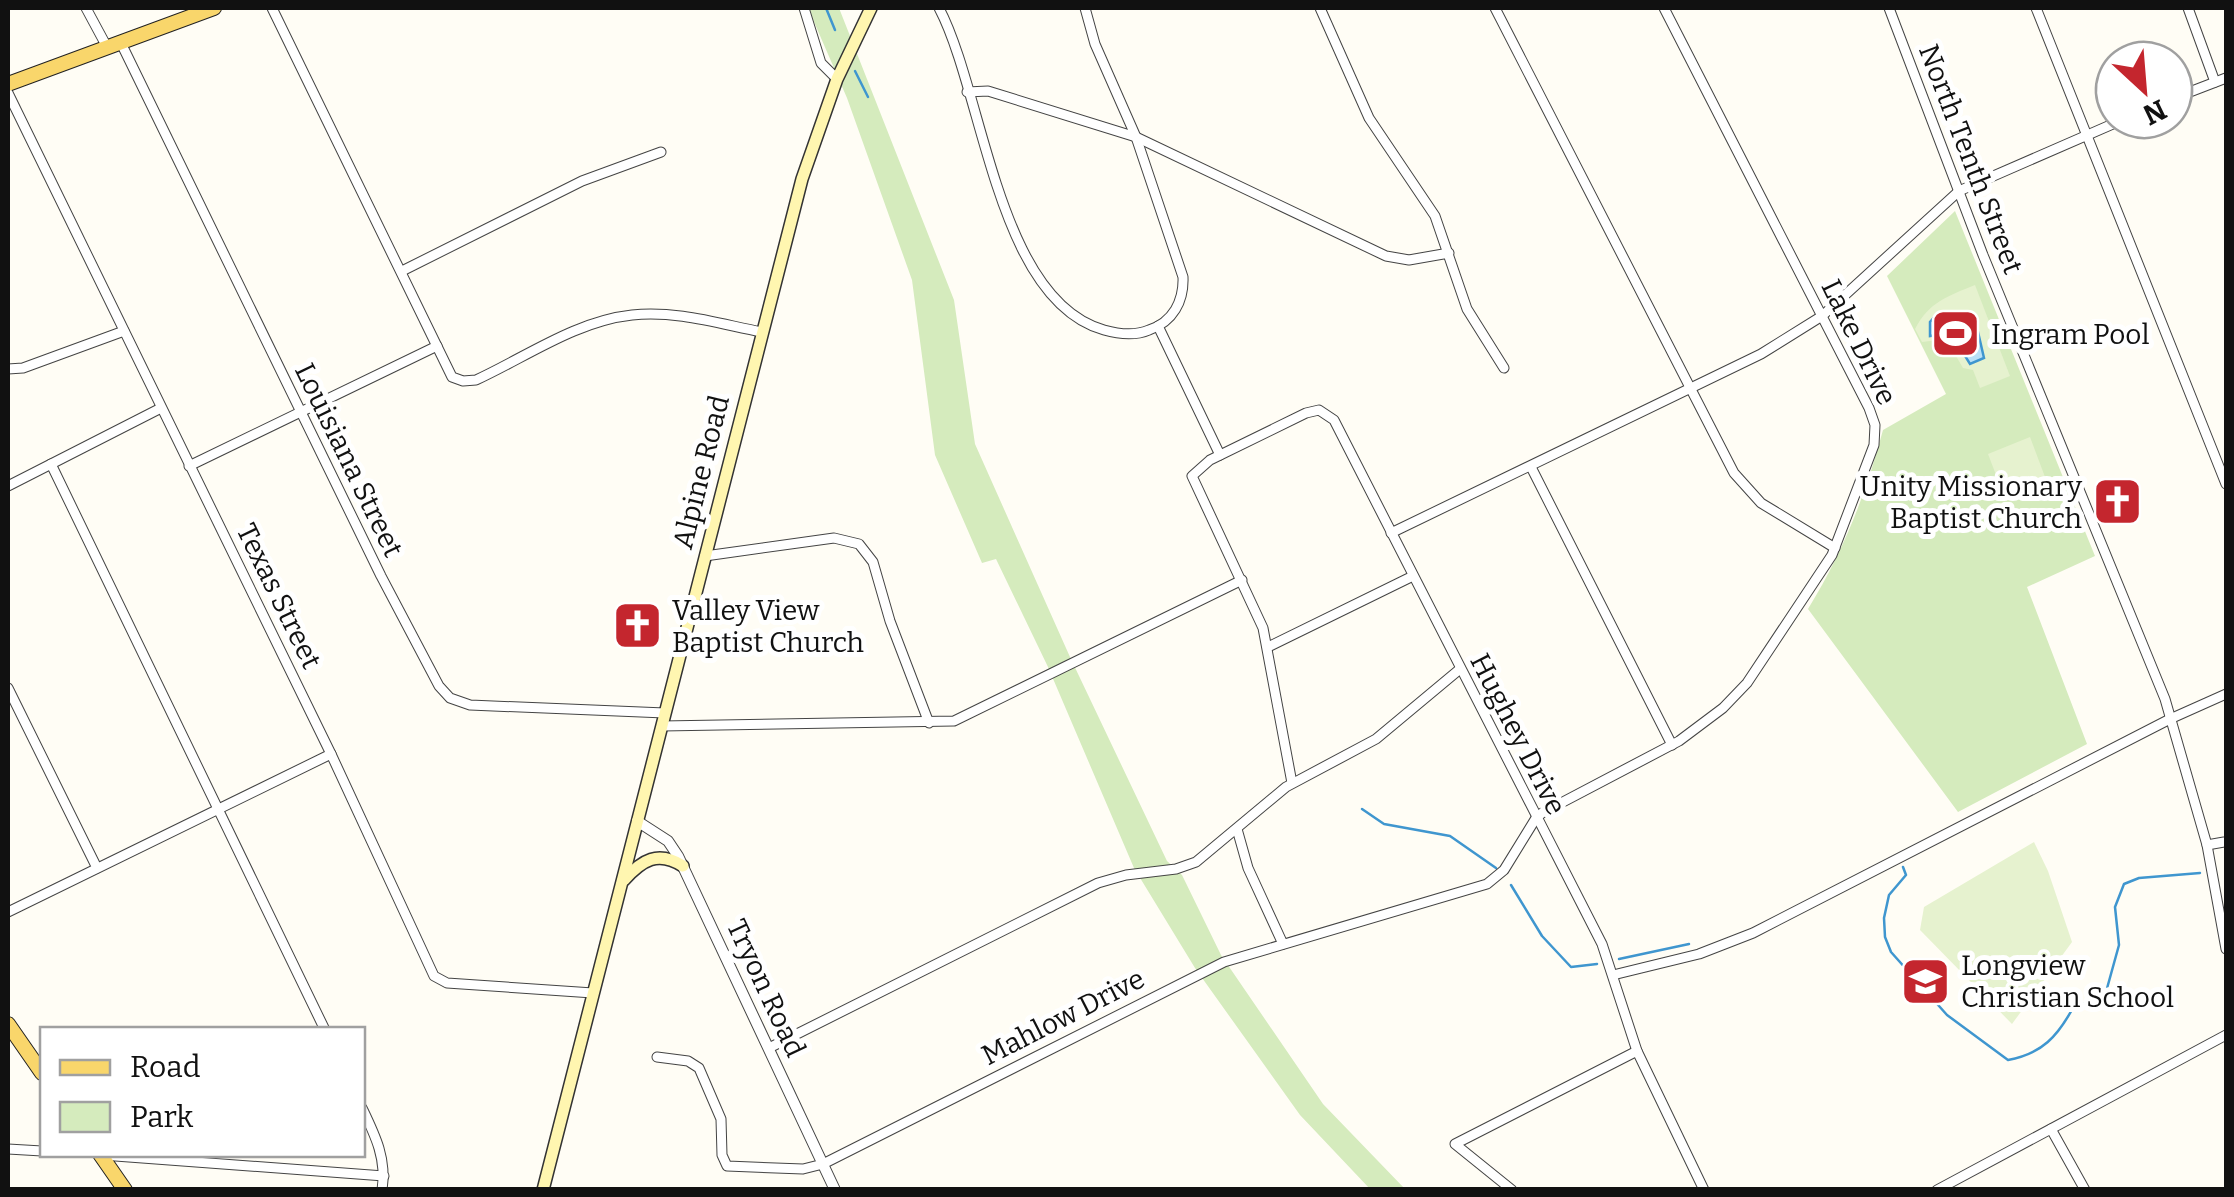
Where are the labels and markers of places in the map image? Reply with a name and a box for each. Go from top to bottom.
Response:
sports icon: Ingram Pool [1930,308,1982,360]
place label: Ingram Pool [1991,318,2149,351]
place label: Unity Missionary Baptist Church [1860,470,2082,535]
church icon: Unity Missionary Baptist Church [2091,476,2143,528]
place label: Valley View Baptist Church [672,594,864,659]
church icon: Valley View Baptist Church [611,600,663,652]
place label: Longview Christian School [1961,949,2174,1014]
school or university icon: Longview Christian School [1900,955,1952,1007]

